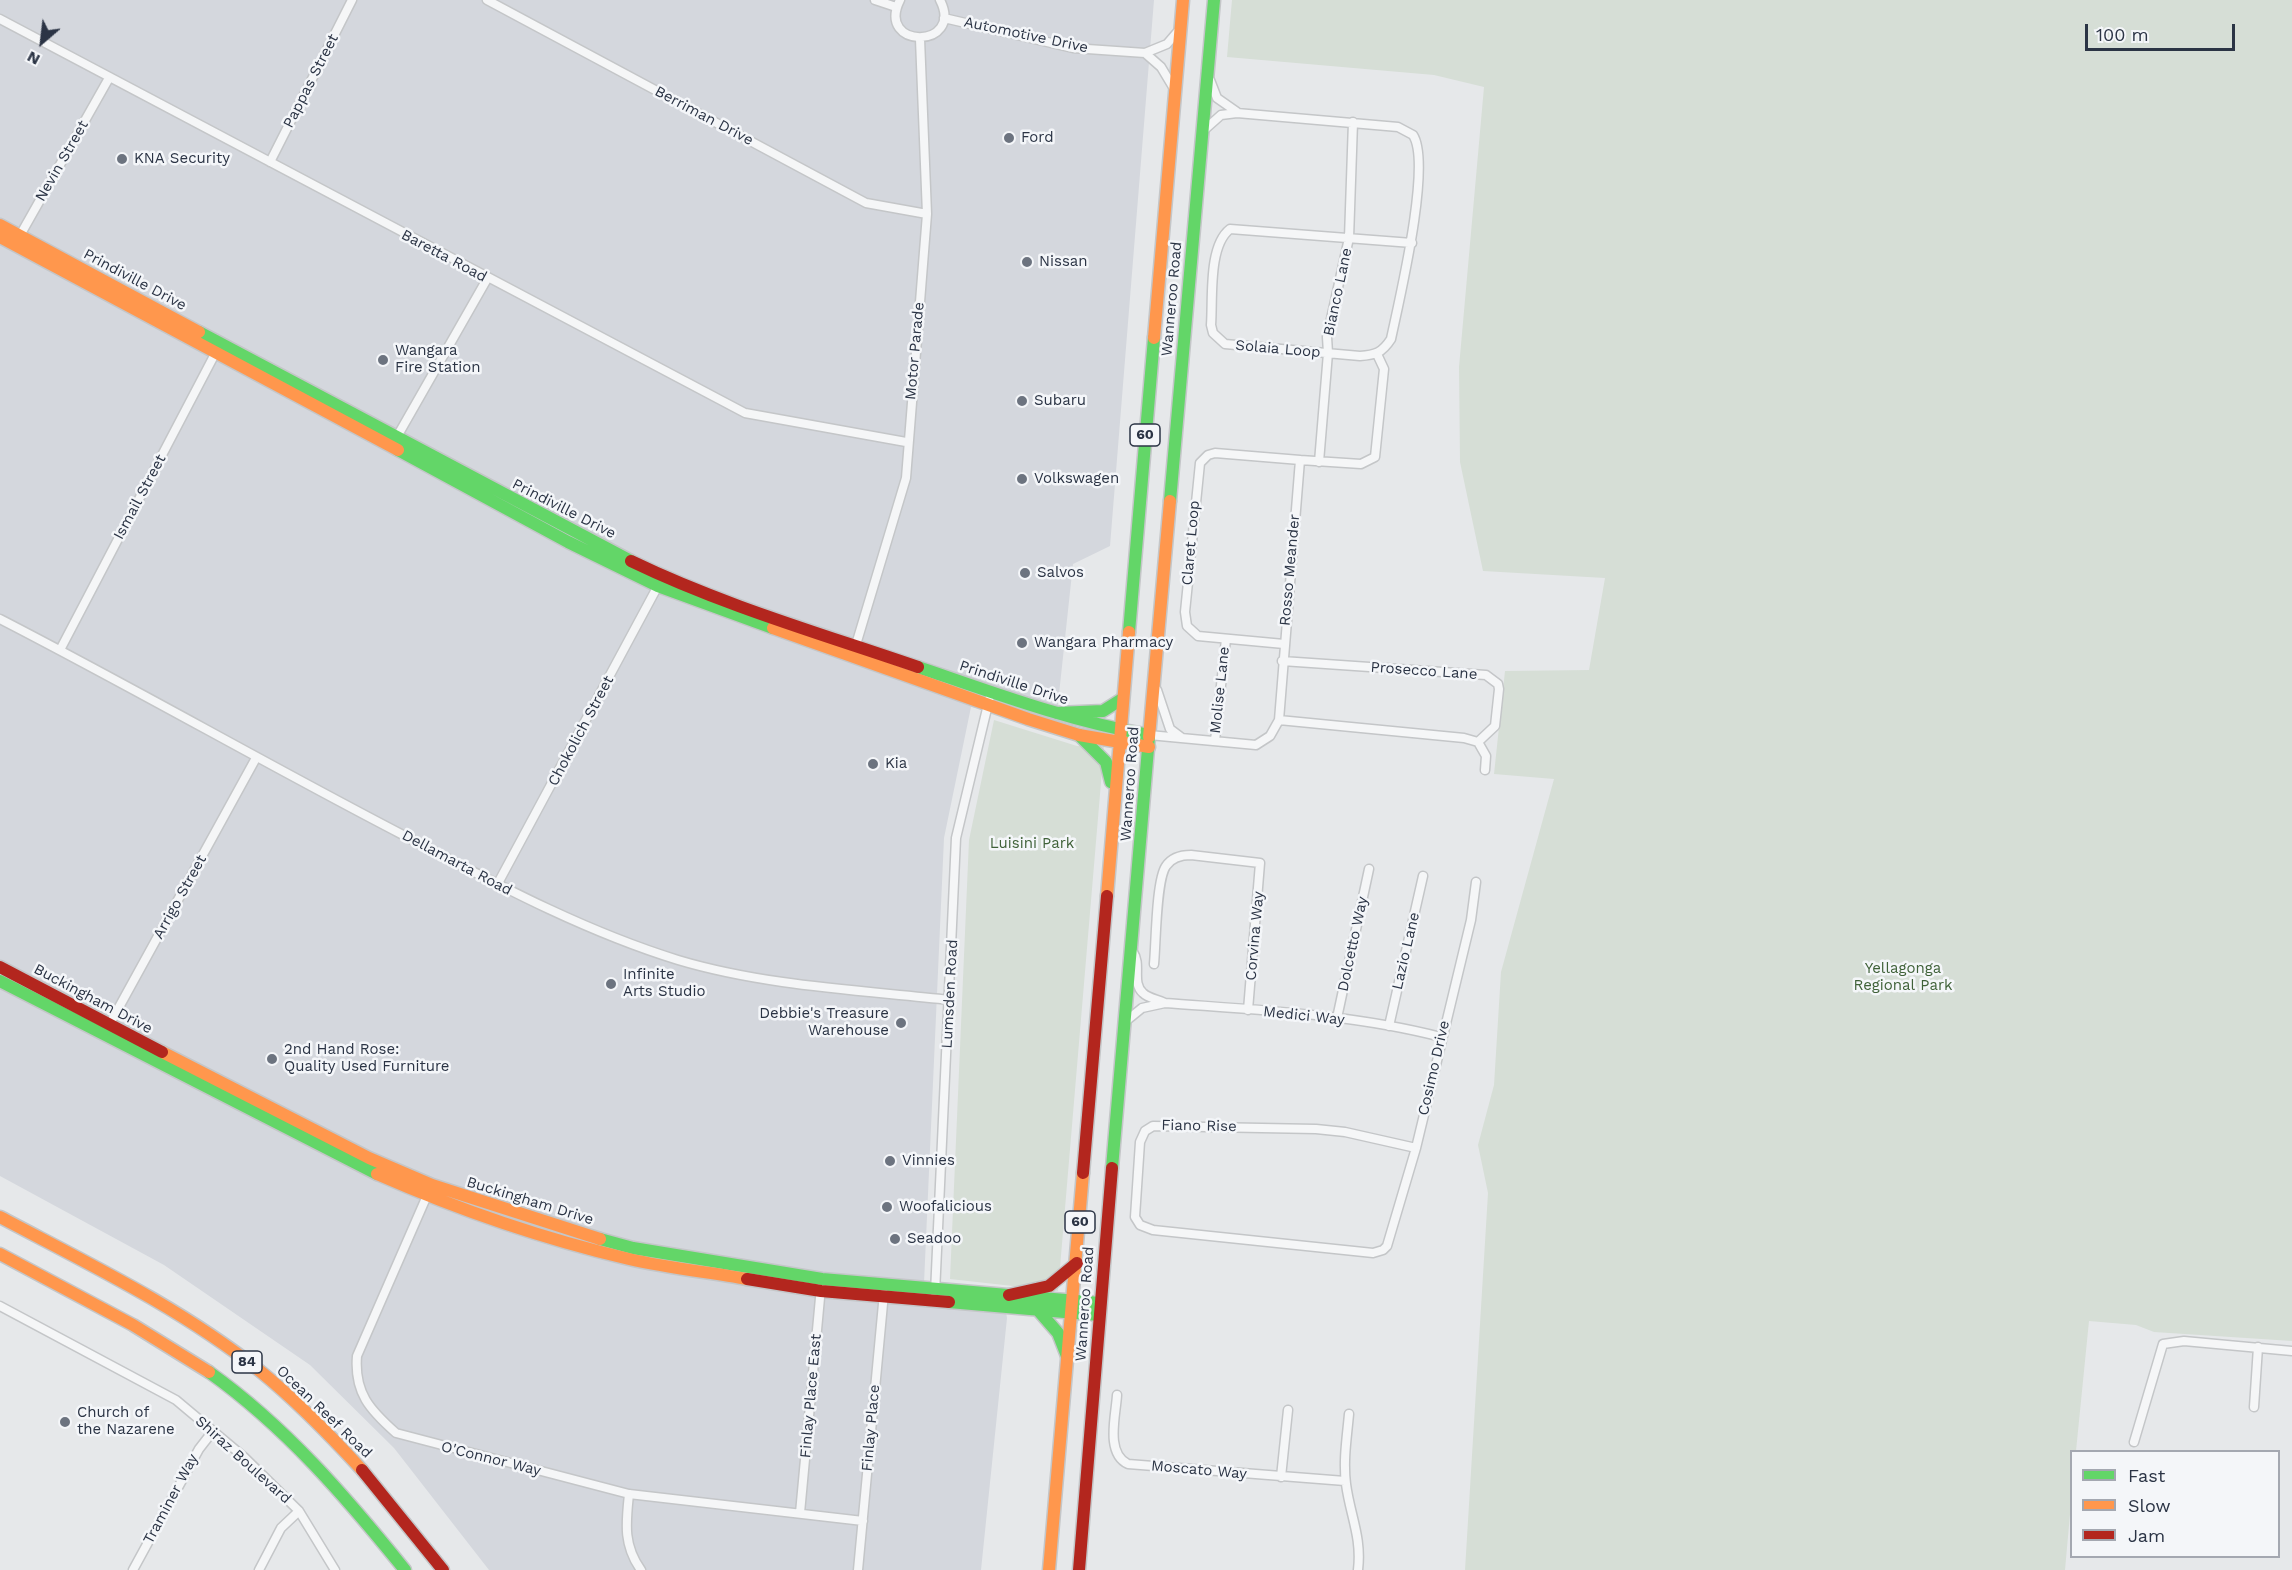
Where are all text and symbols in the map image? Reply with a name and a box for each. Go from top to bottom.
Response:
north arrow [12,12,72,72]
scale bar [2088,12,2238,50]
street label: Automotive Drive [962,13,1090,57]
text: 100 m [2096,24,2149,45]
street label: Pappas Street [280,31,342,131]
text: N [24,47,43,70]
street label: Berriman Drive [652,82,756,150]
street label: Nevin Street [32,117,92,205]
place label: Ford [1021,129,1054,147]
marker: Ford [1002,131,1016,145]
place label: KNA Security [134,150,230,168]
marker: KNA Security [115,152,129,166]
street label: Baretta Road [398,226,490,286]
street label: Wanneroo Road [1158,241,1186,357]
street label: Prindiville Drive [80,245,190,315]
street label: Bianco Lane [1320,246,1356,338]
place label: Nissan [1039,253,1088,271]
marker: Nissan [1020,255,1034,269]
street label: Motor Parade [902,301,928,401]
street label: Solaia Loop [1235,336,1321,362]
place label: Wangara Fire Station [395,342,480,377]
marker: Wangara Fire Station [376,353,390,367]
place label: Subaru [1034,392,1086,410]
marker: Subaru [1015,394,1029,408]
road number: 60 [1130,424,1160,446]
street label: Ismail Street [110,451,170,543]
place label: Volkswagen [1034,470,1119,488]
marker: Volkswagen [1015,472,1029,486]
street label: Prindiville Drive [509,475,619,543]
street label: Claret Loop [1178,500,1204,586]
street label: Rosso Meander [1276,513,1304,627]
place label: Salvos [1037,564,1084,582]
marker: Salvos [1018,566,1032,580]
place label: Wangara Pharmacy [1034,634,1173,652]
marker: Wangara Pharmacy [1015,636,1029,650]
street label: Molise Lane [1206,646,1234,734]
street label: Prindiville Drive [957,657,1071,709]
street label: Prosecco Lane [1370,658,1478,684]
street label: Chokolich Street [544,673,618,789]
street label: Wanneroo Road [1117,726,1143,842]
place label: Kia [885,755,907,773]
marker: Kia [866,757,880,771]
street label: Dellamarta Road [399,826,515,900]
park label: Luisini Park [990,835,1074,853]
street label: Arrigo Street [149,852,211,942]
street label: Corvina Way [1242,891,1268,981]
street label: Dolcetto Way [1334,895,1372,993]
street label: Lazio Lane [1388,911,1424,991]
street label: Lumsden Road [938,939,962,1049]
street label: Buckingham Drive [31,960,155,1038]
park label: Yellagonga Regional Park [1853,960,1953,995]
place label: Infinite Arts Studio [623,966,705,1001]
marker: Infinite Arts Studio [604,977,618,991]
street label: Medici Way [1262,1003,1346,1029]
place label: Debbie's Treasure Warehouse [759,1005,889,1040]
marker: Debbie's Treasure Warehouse [894,1016,908,1030]
street label: Cosimo Drive [1414,1019,1454,1117]
place label: 2nd Hand Rose: Quality Used Furniture [284,1041,449,1076]
marker: 2nd Hand Rose: Quality Used Furniture [265,1052,279,1066]
street label: Fiano Rise [1161,1116,1237,1136]
place label: Vinnies [902,1152,955,1170]
marker: Vinnies [883,1154,897,1168]
street label: Buckingham Drive [464,1173,596,1229]
place label: Woofalicious [899,1198,992,1216]
marker: Woofalicious [880,1200,894,1214]
road number: 60 [1065,1211,1095,1233]
place label: Seadoo [907,1230,961,1248]
marker: Seadoo [888,1232,902,1246]
street label: Wanneroo Road [1072,1246,1098,1362]
street label: Finlay Place East [797,1333,825,1459]
road number: 84 [232,1351,262,1373]
street label: Ocean Reef Road [273,1362,375,1462]
street label: Finlay Place [858,1384,884,1472]
place label: Church of the Nazarene [77,1404,175,1439]
street label: Shiraz Boulevard [191,1412,295,1508]
marker: Church of the Nazarene [58,1415,72,1429]
street label: O'Connor Way [439,1438,543,1480]
legend [2070,1450,2280,1558]
street label: Traminer Way [140,1451,202,1547]
street label: Moscato Way [1150,1457,1248,1483]
text: Fast [2128,1465,2165,1486]
text: Slow [2128,1495,2171,1516]
text: Jam [2128,1525,2165,1546]

